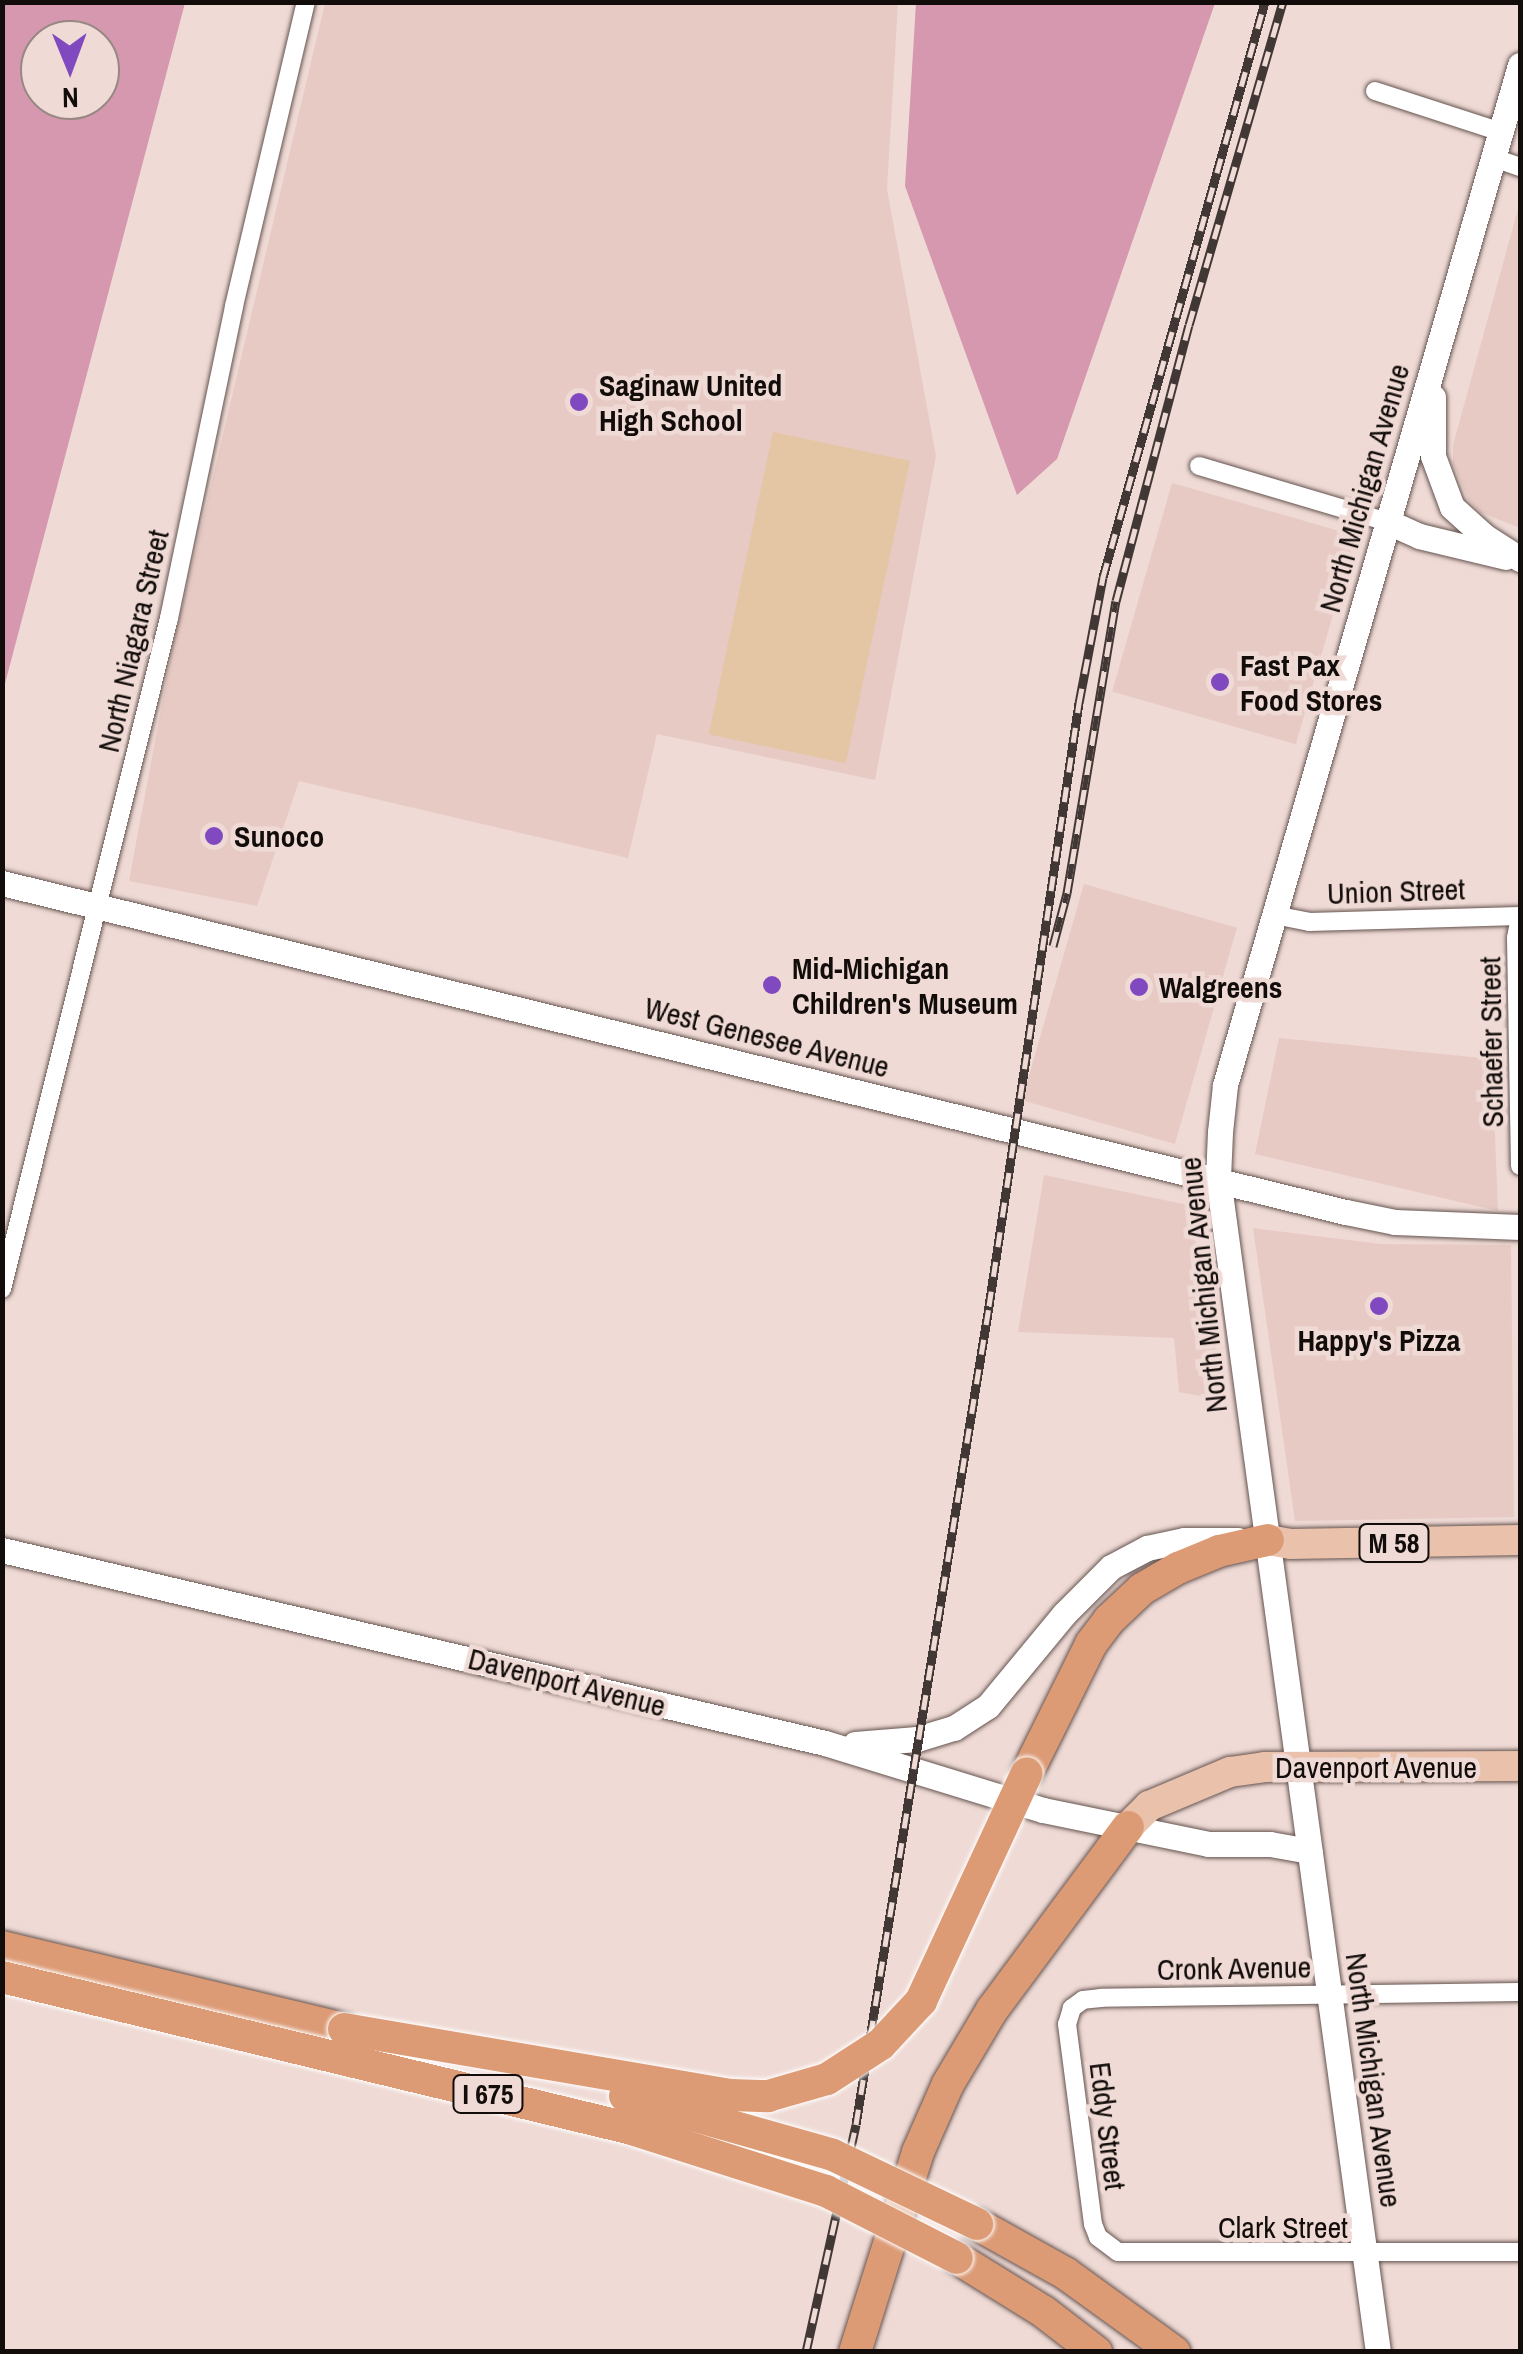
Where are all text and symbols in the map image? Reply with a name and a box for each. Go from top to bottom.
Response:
north arrow [20,20,120,120]
text: N [62,79,79,117]
street label: North Michigan Avenue [1311,359,1417,617]
place label: Saginaw United High School [599,367,782,438]
marker: Saginaw United High School [568,391,590,413]
street label: North Niagara Street [90,526,176,756]
place label: Fast Pax Food Stores [1240,647,1382,718]
marker: Fast Pax Food Stores [1209,671,1231,693]
place label: Sunoco [234,818,324,854]
marker: Sunoco [203,825,225,847]
street label: Union Street [1326,871,1466,911]
place label: Mid-Michigan Children's Museum [792,950,1018,1020]
street label: Schaefer Street [1472,956,1510,1128]
place label: Walgreens [1159,969,1283,1005]
marker: Mid-Michigan Children's Museum [761,974,783,996]
marker: Walgreens [1128,976,1150,998]
street label: West Genesee Avenue [640,989,894,1085]
street label: North Michigan Avenue [1172,1155,1234,1415]
marker: Happy's Pizza [1368,1295,1390,1317]
place label: Happy's Pizza [1297,1322,1461,1358]
road number: M 58 [1356,1520,1432,1566]
street label: Davenport Avenue [464,1640,670,1724]
street label: Davenport Avenue [1274,1749,1478,1785]
street label: Cronk Avenue [1156,1949,1312,1987]
street label: North Michigan Avenue [1338,1950,1410,2210]
street label: Eddy Street [1082,2060,1134,2192]
road number: I 675 [450,2071,526,2117]
street label: Clark Street [1218,2209,1348,2245]

